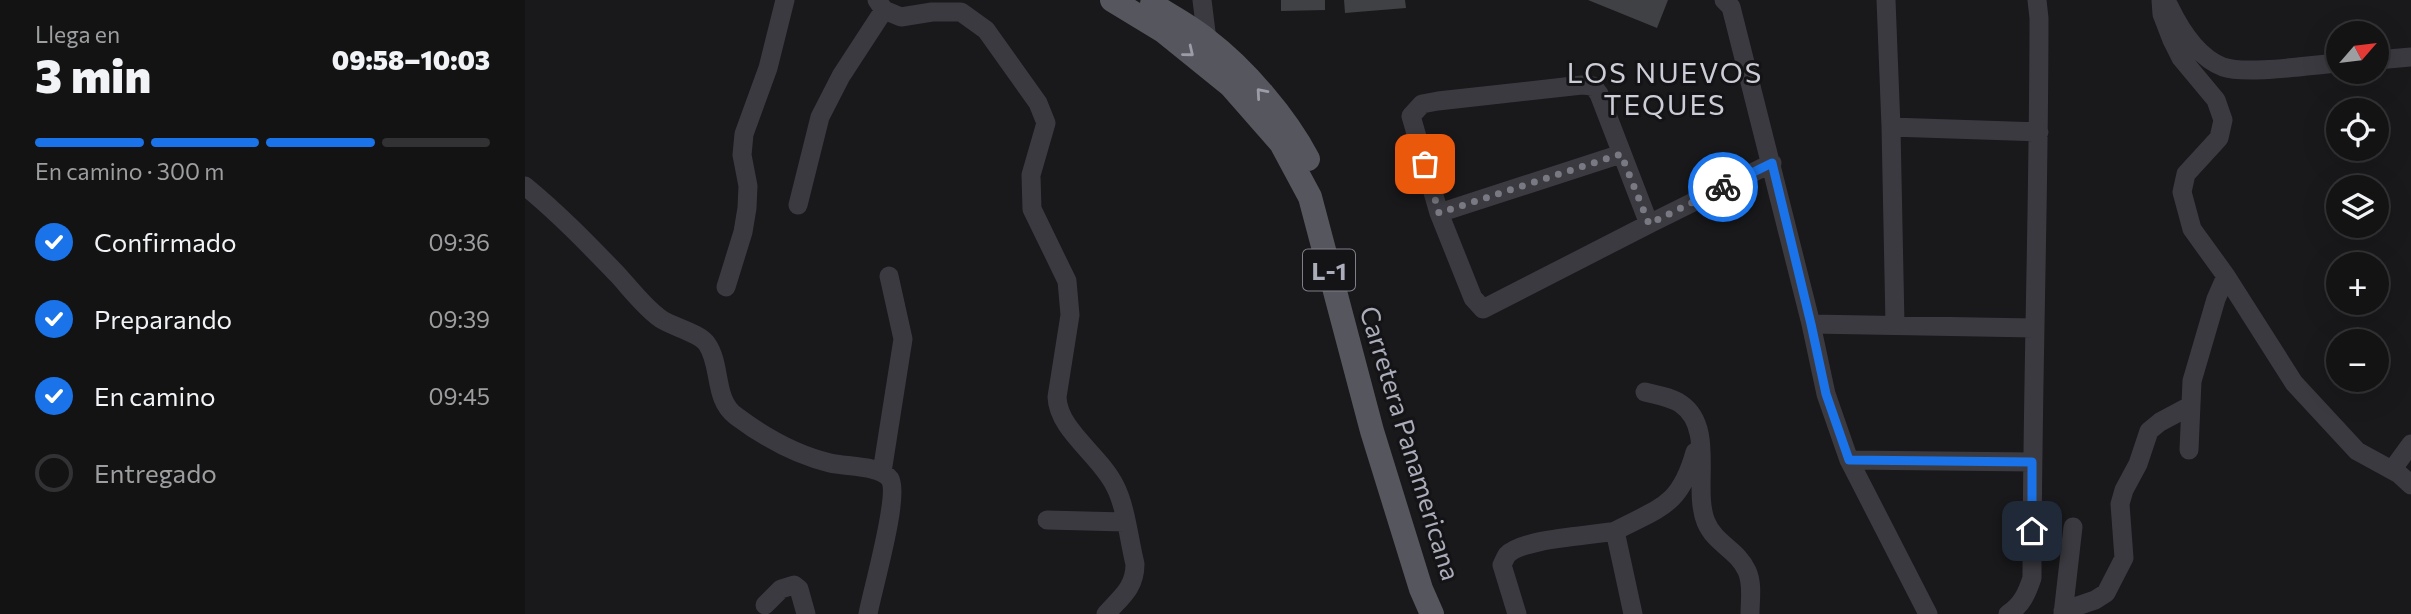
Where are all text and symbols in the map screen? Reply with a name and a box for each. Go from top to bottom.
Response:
text: Llega en [35,20,120,48]
north arrow [2326,21,2389,84]
map controls [2326,21,2389,392]
text: 09:58–10:03 [332,44,490,75]
one-way arrow [1181,44,1194,56]
text: 3 min [35,46,151,102]
district label: LOS NUEVOS TEQUES [1567,55,1763,121]
one-way arrow [1257,88,1269,101]
button: locate [2326,98,2389,161]
pin [1395,134,1455,194]
icon: bag [1406,145,1444,183]
courier [1688,152,1758,222]
text: En camino · 300 m [35,157,224,185]
icon: bike [1704,168,1742,206]
button: layers [2326,175,2389,238]
icon: check [35,223,73,261]
text: Confirmado [94,226,236,257]
text: 09:36 [429,228,490,256]
road number: L-1 [1303,249,1355,290]
button: + [2326,252,2389,315]
icon: check [35,300,73,338]
street label: Carretera Panamericana [1355,302,1467,584]
text: Preparando [94,303,232,334]
text: 09:39 [429,305,490,333]
button: − [2326,329,2389,392]
icon: check [35,377,73,415]
text: En camino [94,380,216,411]
text: 09:45 [429,382,490,410]
text: Entregado [94,457,217,488]
pin [2002,501,2062,561]
icon: home [2013,512,2051,550]

